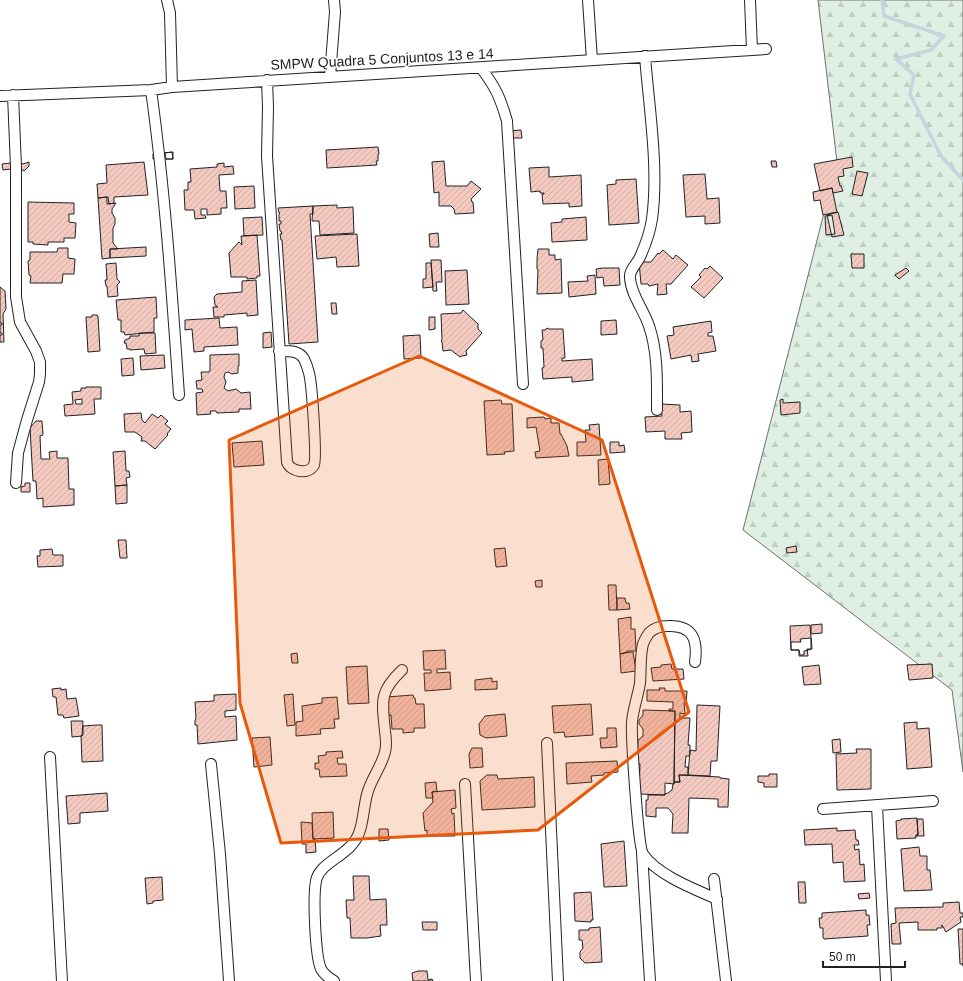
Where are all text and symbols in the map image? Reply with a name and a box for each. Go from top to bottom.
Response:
street label: SMPW Quadra 5 Conjuntos 13 e 14 [270,45,494,73]
scale bar [823,943,905,969]
text: 50 m [829,950,856,964]

